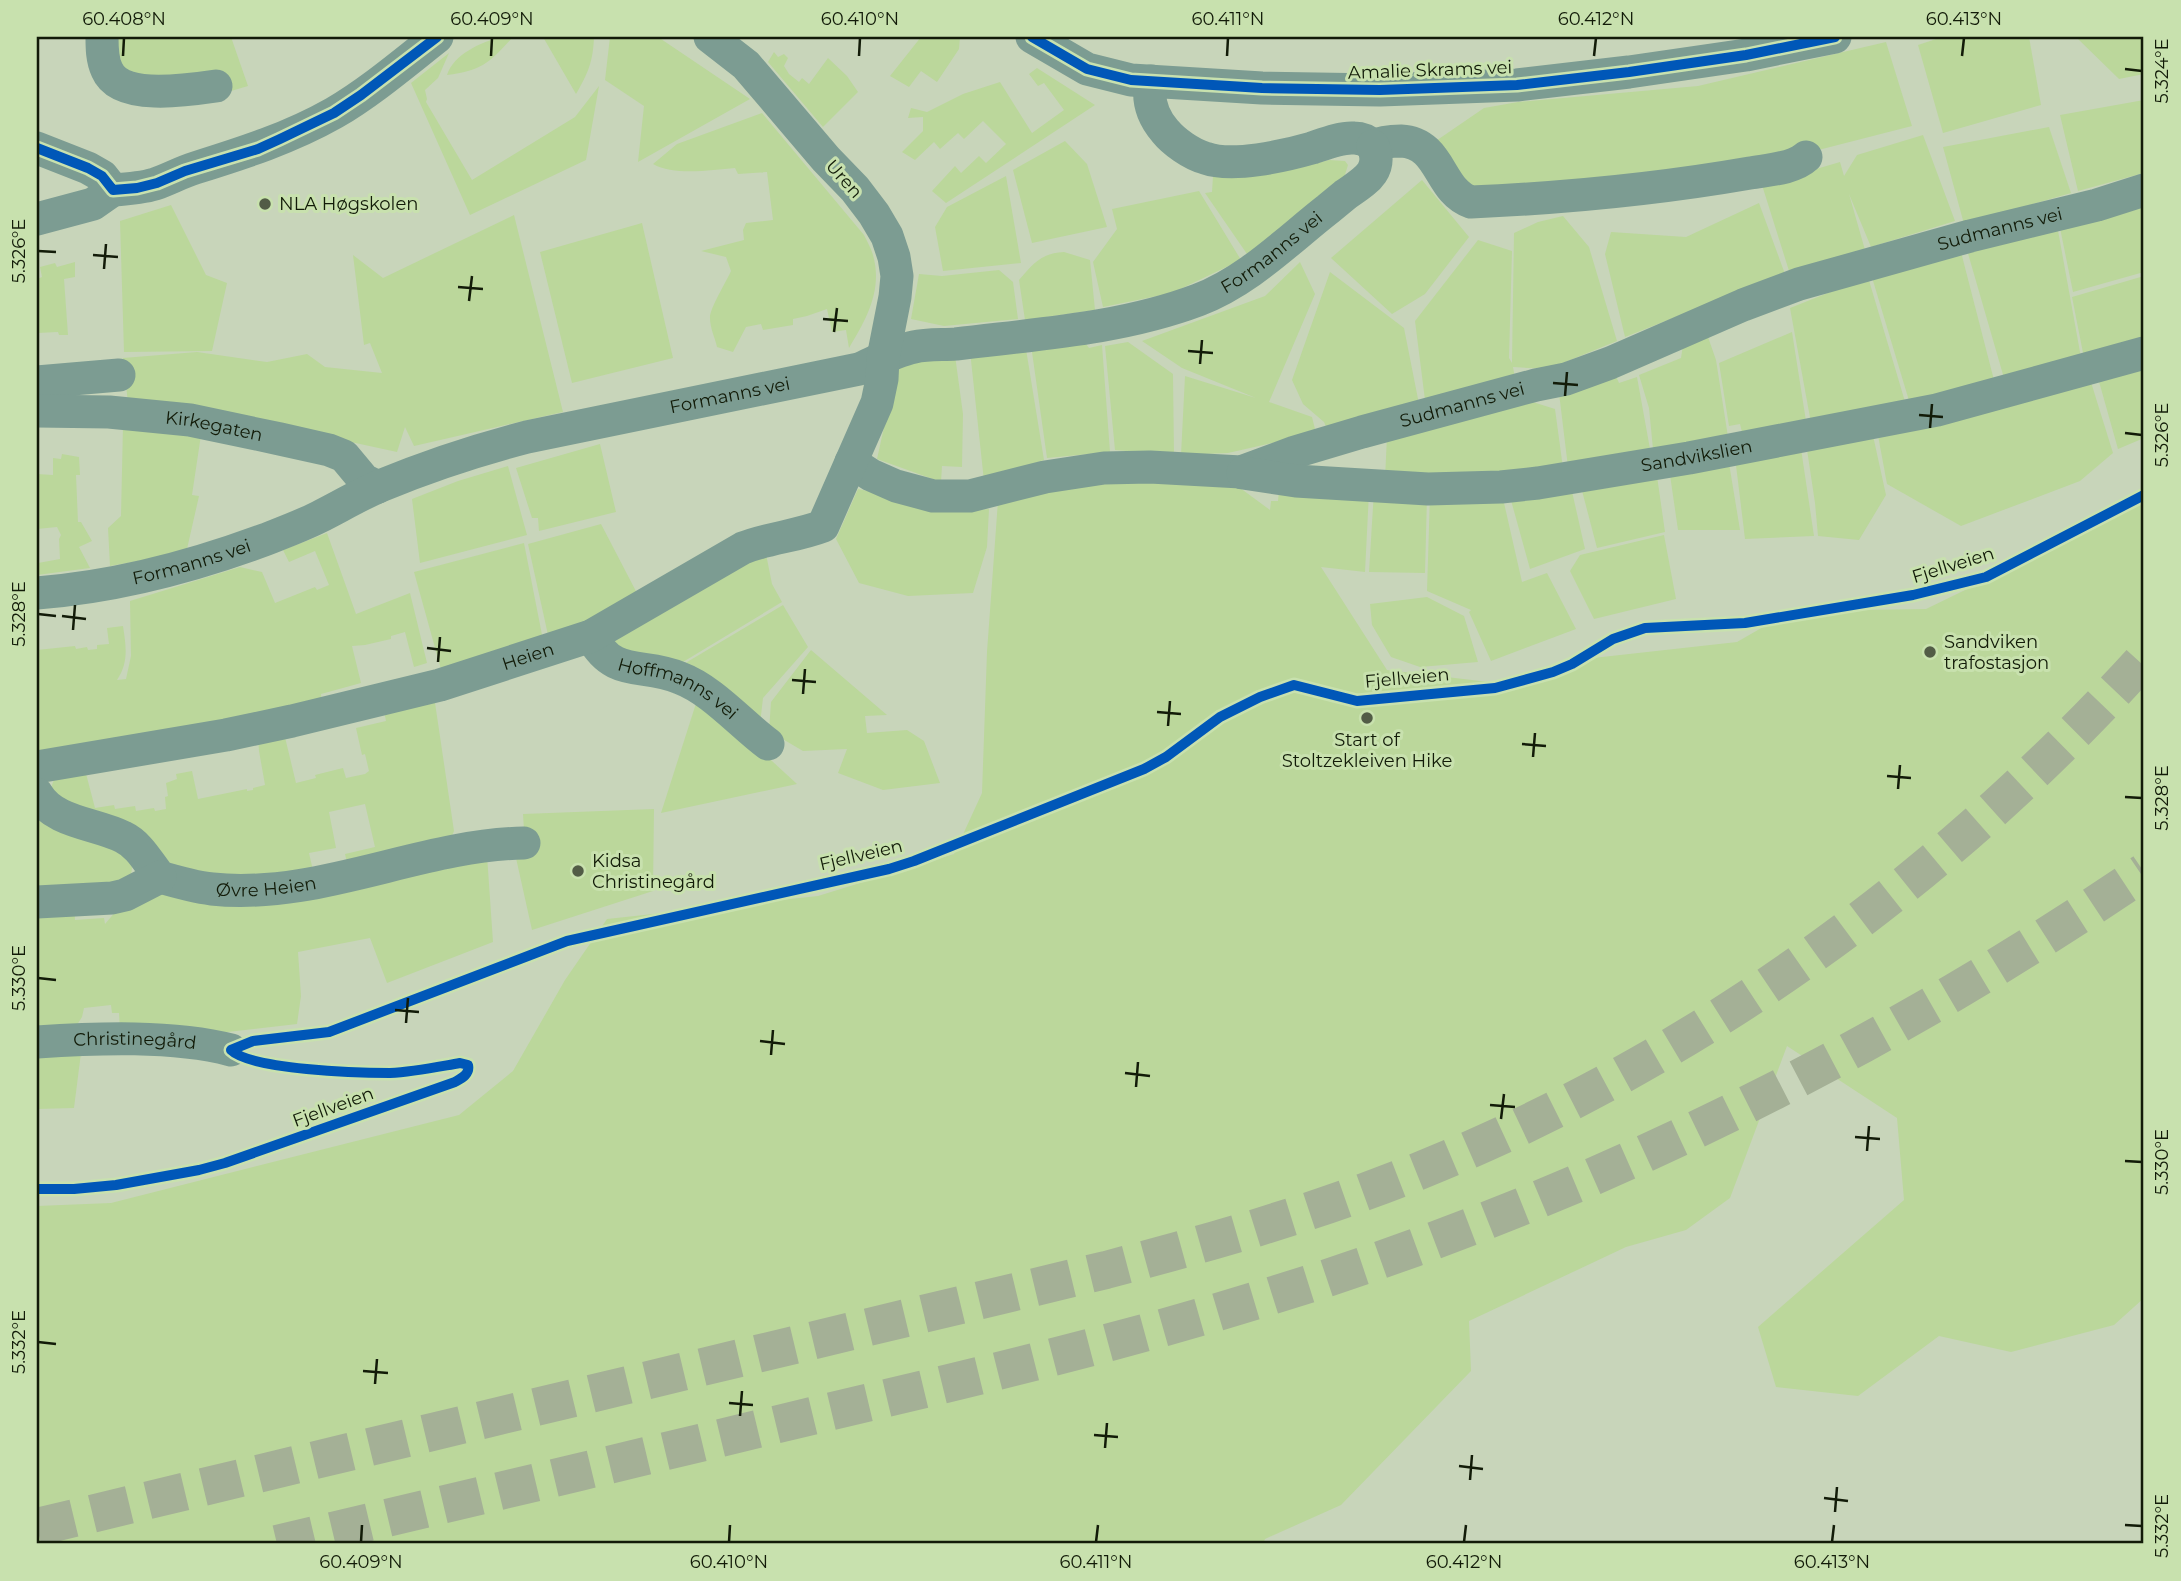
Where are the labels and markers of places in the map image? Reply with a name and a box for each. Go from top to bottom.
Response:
place label: NLA Høgskolen [279,193,418,215]
marker: NLA Høgskolen [257,196,273,212]
place label: Sandviken trafostasjon [1944,631,2049,674]
marker: Sandviken trafostasjon [1922,644,1938,660]
marker: Start of Stoltzekleiven Hike [1359,710,1375,726]
place label: Start of Stoltzekleiven Hike [1282,729,1452,772]
place label: Kidsa Christinegård [592,850,715,893]
marker: Kidsa Christinegård [570,863,586,879]

